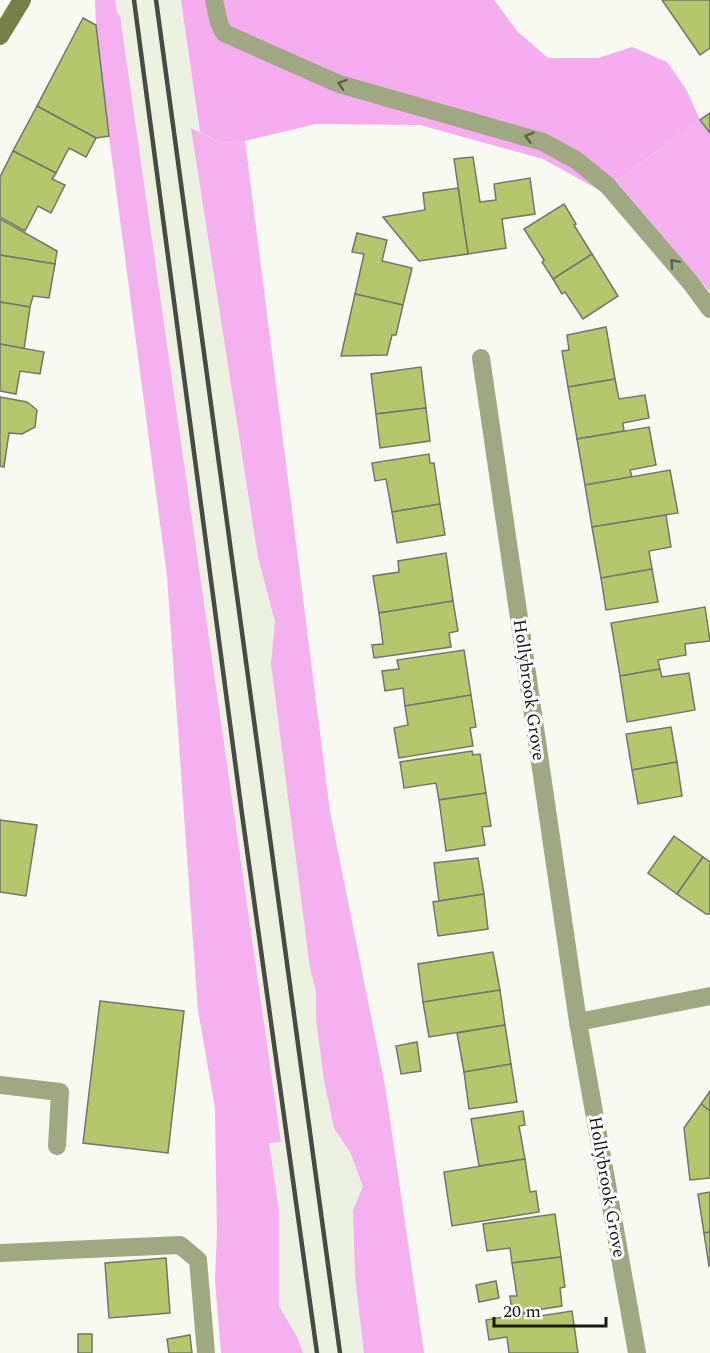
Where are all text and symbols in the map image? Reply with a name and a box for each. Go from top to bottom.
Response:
one-way arrow [337,78,348,91]
one-way arrow [524,132,535,144]
one-way arrow [670,259,681,270]
street label: Hollybrook Grove [506,617,552,763]
street label: Hollybrook Grove [581,1114,633,1260]
scale bar [494,1290,606,1328]
text: 20 m [503,1298,541,1325]

